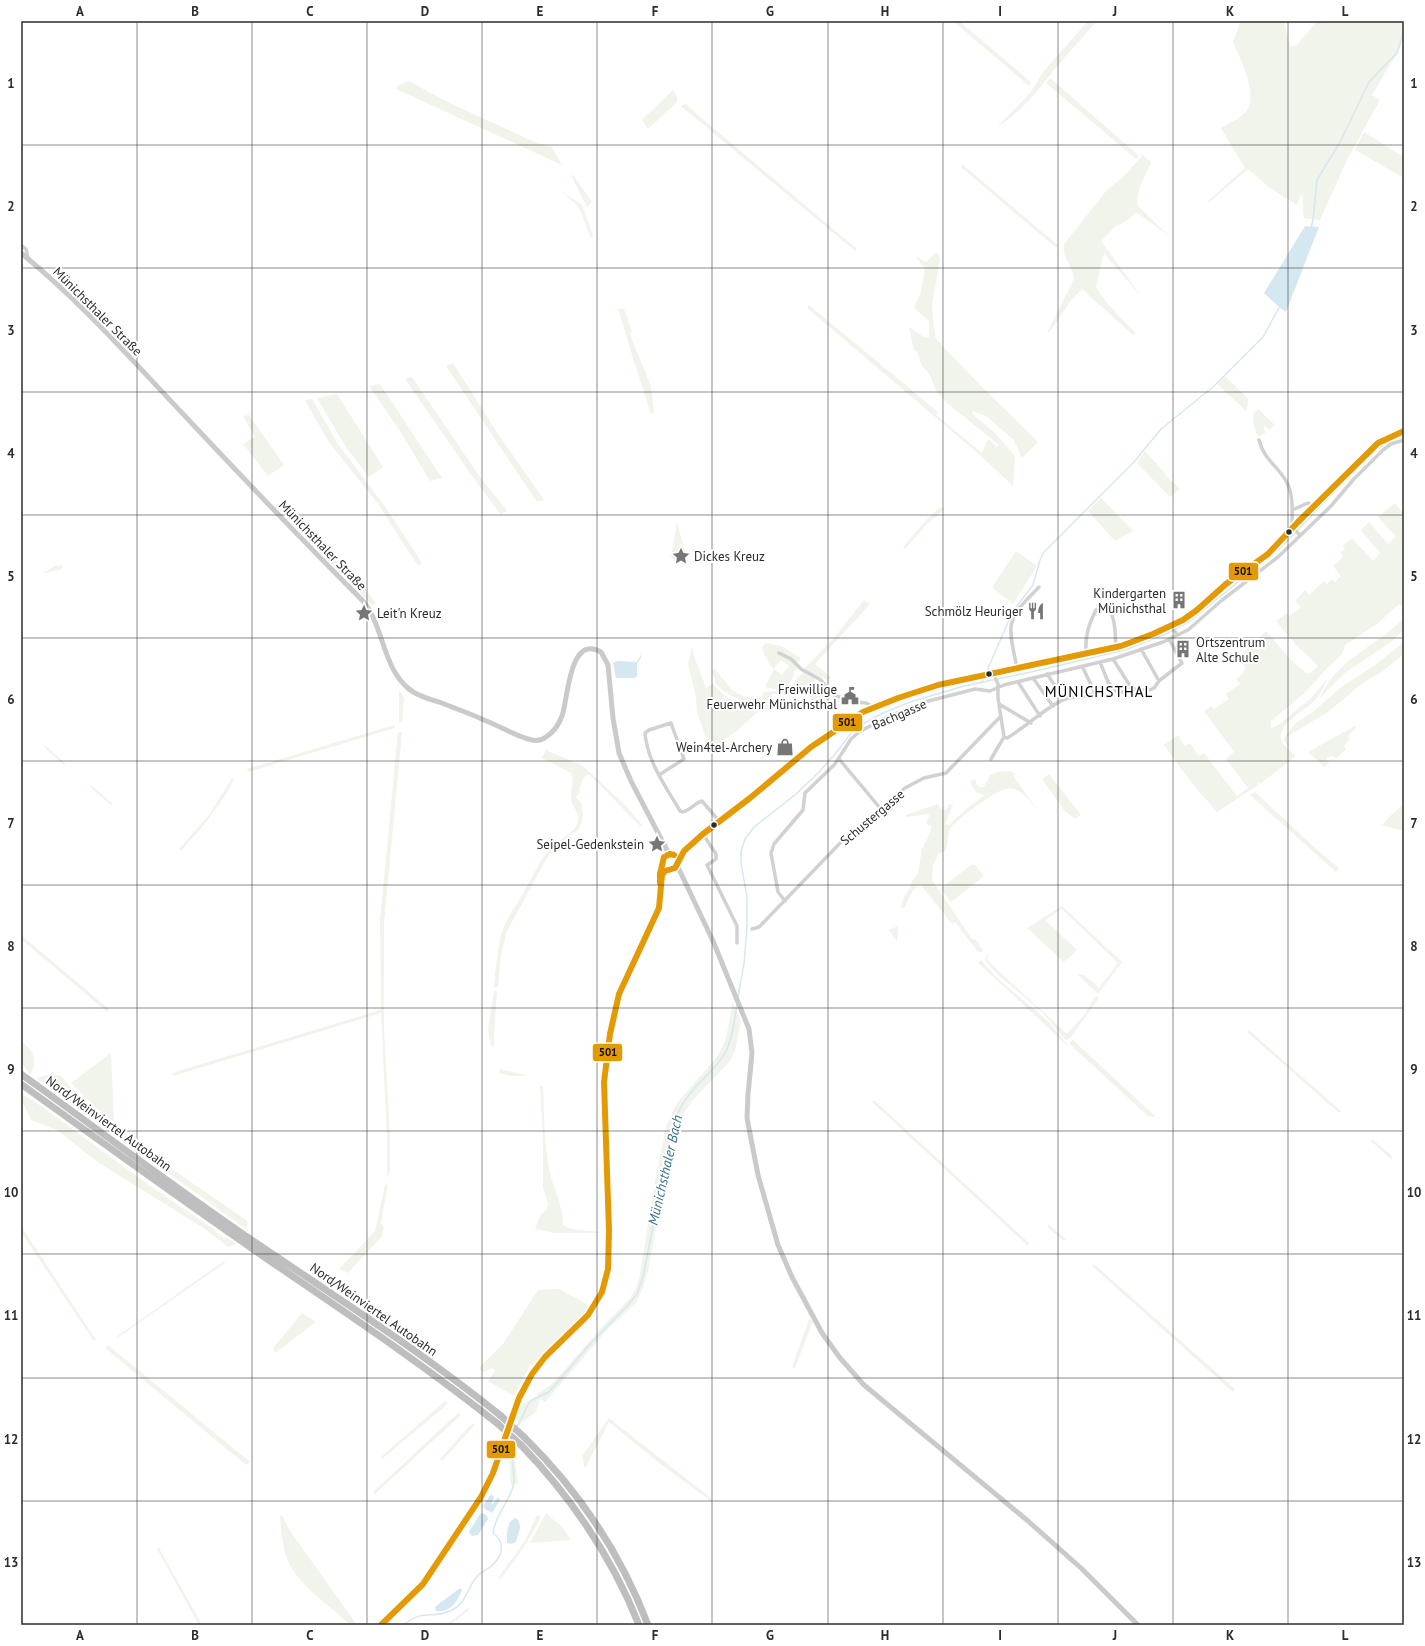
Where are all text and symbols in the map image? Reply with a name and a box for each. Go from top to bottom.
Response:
text: A [76,3,84,20]
text: B [191,3,199,20]
text: C [306,3,314,20]
text: D [421,3,429,20]
text: E [537,3,544,20]
text: F [652,3,659,20]
text: G [766,3,774,20]
text: H [881,3,889,20]
text: I [998,3,1002,20]
text: J [1112,3,1117,20]
text: K [1226,3,1234,20]
text: L [1342,3,1349,20]
text: 1 [7,75,15,92]
text: 1 [1410,75,1418,92]
text: 2 [7,198,15,215]
text: 2 [1410,198,1418,215]
street label: Münichsthaler Straße [50,263,146,359]
text: 3 [7,322,15,339]
text: 3 [1410,322,1418,339]
text: 4 [7,445,15,462]
text: 4 [1410,445,1418,462]
street label: Münichsthaler Straße [275,497,370,594]
unlabelled marker [1284,527,1294,537]
place icon: Dickes Kreuz [671,546,691,566]
place label: Dickes Kreuz [694,548,765,565]
line badge: 501 [1228,562,1259,581]
text: 501 [1234,564,1252,578]
text: 5 [7,568,15,585]
text: 5 [1410,568,1418,585]
place label: Kindergarten Münichsthal [1093,585,1166,617]
building icon: Kindergarten Münichsthal [1169,590,1189,610]
restaurant icon: Schmölz Heuriger [1026,601,1046,621]
place icon: Leit'n Kreuz [354,603,374,623]
place label: Schmölz Heuriger [925,603,1024,620]
place label: Leit'n Kreuz [377,605,442,622]
place label: Ortszentrum Alte Schule [1196,634,1265,666]
building icon: Ortszentrum Alte Schule [1173,639,1193,659]
unlabelled marker [984,669,994,679]
place label: Freiwillige Feuerwehr Münichsthal [707,681,837,713]
district label: MÜNICHSTHAL [1045,682,1153,701]
public building icon: Freiwillige Feuerwehr Münichsthal [840,686,860,706]
text: 6 [7,691,15,708]
text: 6 [1410,691,1418,708]
street label: Bachgasse [869,695,929,734]
line badge: 501 [832,713,863,732]
text: 501 [838,715,856,729]
shop icon: Wein4tel-Archery [775,737,795,757]
place label: Wein4tel-Archery [676,739,772,756]
street label: Schustergasse [837,786,908,849]
text: 7 [7,815,15,832]
text: 7 [1410,815,1418,832]
unlabelled marker [709,820,719,830]
place icon: Seipel-Gedenkstein [647,834,667,854]
place label: Seipel-Gedenkstein [536,836,644,853]
text: 8 [7,938,15,955]
text: 8 [1410,938,1418,955]
line badge: 501 [592,1043,623,1062]
text: 501 [599,1045,617,1059]
text: 9 [7,1061,15,1078]
text: 9 [1410,1061,1418,1078]
street label: Nord/Weinviertel Autobahn [42,1072,175,1175]
water label: Münichsthaler Bach [644,1113,686,1227]
text: 10 [4,1184,18,1201]
text: 10 [1407,1184,1421,1201]
street label: Nord/Weinviertel Autobahn [307,1259,441,1360]
text: 11 [4,1307,18,1324]
text: 11 [1407,1307,1421,1324]
text: 12 [4,1431,18,1448]
text: 12 [1407,1431,1421,1448]
line badge: 501 [486,1440,516,1459]
text: 501 [492,1442,510,1456]
text: 13 [4,1554,18,1571]
text: 13 [1407,1554,1421,1571]
text: A [76,1627,84,1644]
text: B [191,1627,199,1644]
text: C [306,1627,314,1644]
text: D [421,1627,429,1644]
text: E [537,1627,544,1644]
text: F [652,1627,659,1644]
text: G [766,1627,774,1644]
text: H [881,1627,889,1644]
text: I [998,1627,1002,1644]
text: J [1112,1627,1117,1644]
text: K [1226,1627,1234,1644]
text: L [1342,1627,1349,1644]

